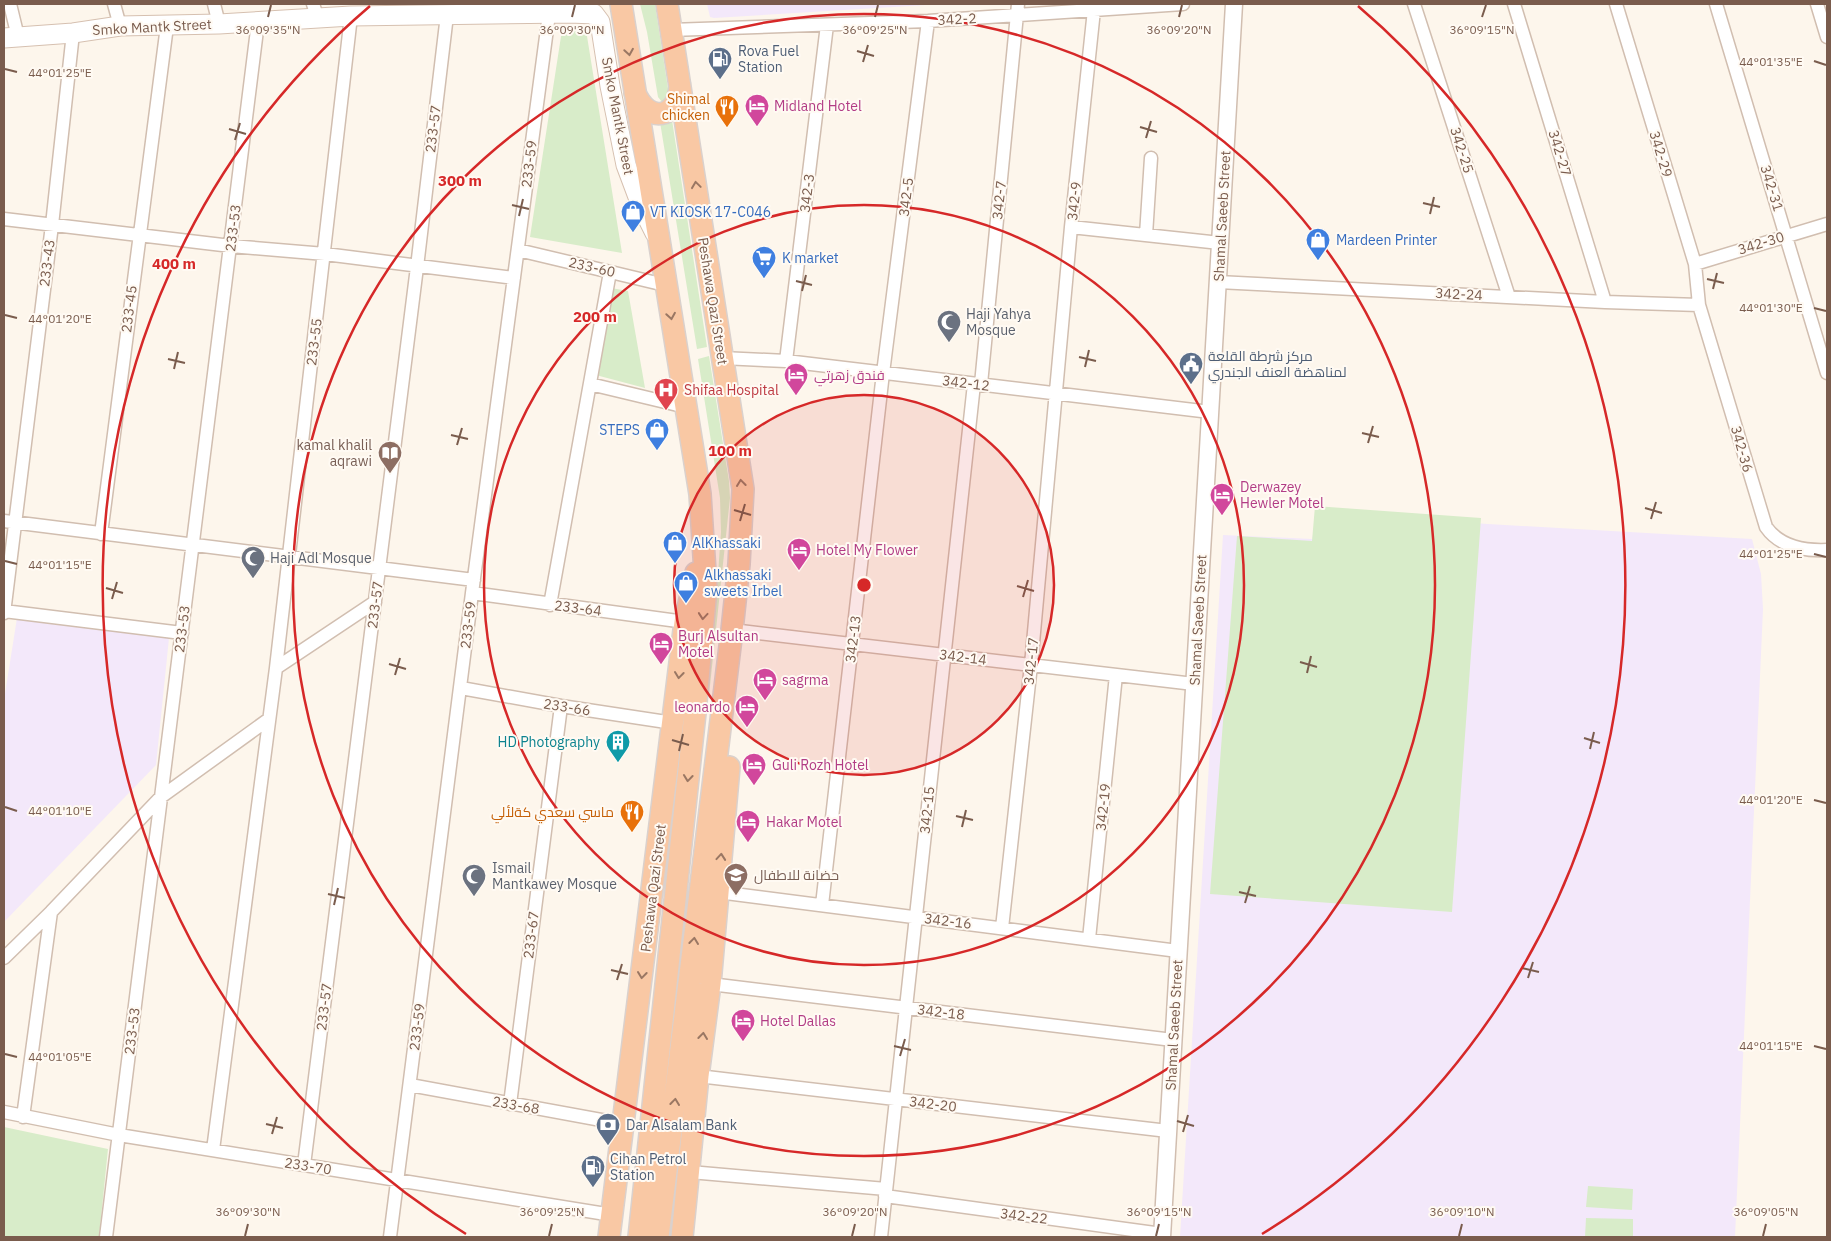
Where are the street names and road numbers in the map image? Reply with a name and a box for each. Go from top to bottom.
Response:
street label: 342-2 [937,9,977,29]
street label: Smko Mantk Street [92,15,212,39]
street label: Smko Mantk Street [598,56,638,176]
street label: 233-57 [421,104,445,154]
street label: 342-25 [1446,125,1478,175]
street label: 342-27 [1544,128,1576,178]
street label: 342-29 [1645,129,1677,179]
street label: 233-59 [517,139,541,189]
street label: Shamal Saeeb Street [1210,150,1234,282]
street label: 342-31 [1756,163,1788,213]
street label: 342-3 [796,172,818,214]
street label: 342-5 [895,176,917,218]
street label: 342-7 [988,180,1010,220]
street label: 342-9 [1063,181,1085,221]
street label: 233-53 [221,203,245,253]
street label: 342-30 [1736,227,1786,259]
street label: Peshawa Qazi Street [694,236,732,366]
street label: 233-43 [35,238,59,288]
street label: 233-60 [567,253,617,281]
street label: 233-45 [117,284,141,334]
street label: 342-24 [1435,284,1483,304]
street label: 233-55 [302,317,326,367]
street label: 342-12 [941,371,991,395]
street label: 342-36 [1727,424,1757,474]
street label: Shamal Saeeb Street [1186,554,1210,686]
street label: 233-57 [363,580,387,630]
street label: 233-64 [553,596,603,620]
street label: 233-59 [456,600,480,650]
street label: 233-53 [170,604,194,654]
street label: 342-13 [841,614,865,664]
street label: 342-17 [1020,636,1042,686]
street label: 342-14 [938,645,988,669]
street label: 233-66 [542,694,592,720]
street label: 342-19 [1092,782,1114,832]
street label: 342-15 [916,785,938,835]
street label: Peshawa Qazi Street [636,823,670,953]
street label: 342-16 [923,909,973,933]
street label: 233-67 [519,910,543,960]
street label: Shamal Saeeb Street [1162,959,1186,1091]
street label: 233-57 [312,982,336,1032]
street label: 342-18 [916,1000,966,1024]
street label: 233-59 [405,1002,429,1052]
street label: 233-53 [120,1006,144,1056]
street label: 233-68 [491,1092,541,1118]
street label: 342-20 [908,1092,958,1116]
street label: 233-70 [283,1153,333,1179]
street label: 342-22 [999,1204,1049,1228]

